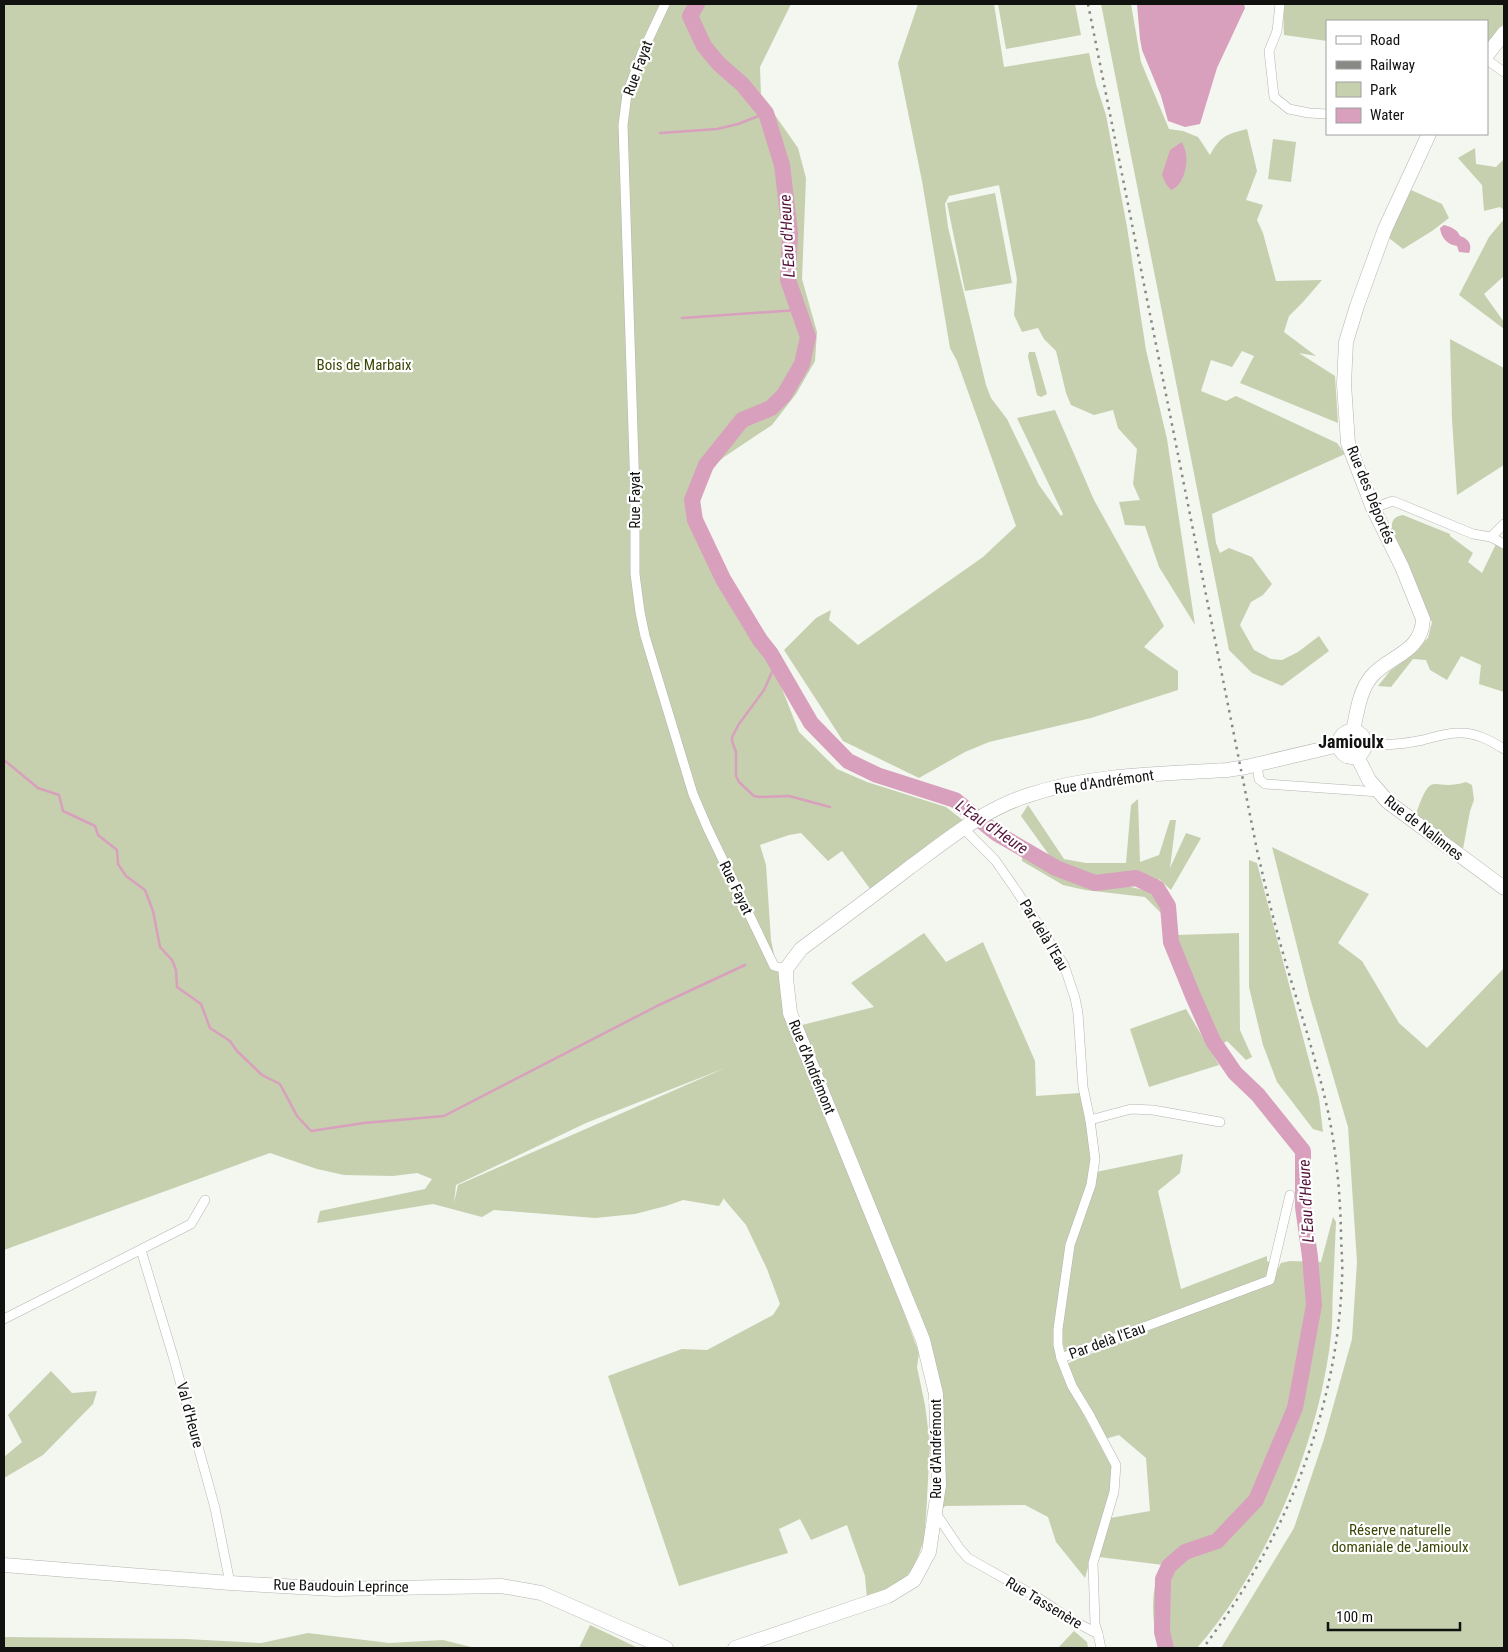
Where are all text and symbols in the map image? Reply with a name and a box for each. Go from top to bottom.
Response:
legend [1326,20,1488,135]
text: Road [1370,31,1400,49]
street label: Rue Fayat [620,38,656,98]
text: Railway [1370,56,1415,74]
text: Park [1370,81,1397,99]
text: Water [1370,106,1405,124]
water label: L'Eau d'Heure [775,194,799,278]
park label: Bois de Marbaix [316,356,412,374]
street label: Rue des Déportés [1343,443,1399,547]
street label: Rue Fayat [626,471,644,529]
district label: Jamioulx [1318,731,1384,752]
street label: Rue d'Andrémont [1053,766,1155,798]
street label: Rue de Nalinnes [1381,792,1467,865]
water label: L'Eau d'Heure [952,796,1032,858]
street label: Rue Fayat [715,858,757,918]
street label: Par delà l'Eau [1016,896,1072,974]
street label: Rue d'Andrémont [785,1017,839,1117]
water label: L'Eau d'Heure [1294,1159,1318,1243]
street label: Par delà l'Eau [1066,1319,1148,1363]
street label: Val d'Heure [173,1380,207,1450]
street label: Rue d'Andrémont [927,1399,945,1499]
park label: Réserve naturelle domaniale de Jamioulx [1331,1521,1469,1556]
street label: Rue Tassenère [1002,1573,1086,1633]
street label: Rue Baudouin Leprince [273,1576,409,1596]
scale bar [1328,1600,1460,1632]
text: 100 m [1336,1608,1373,1626]

